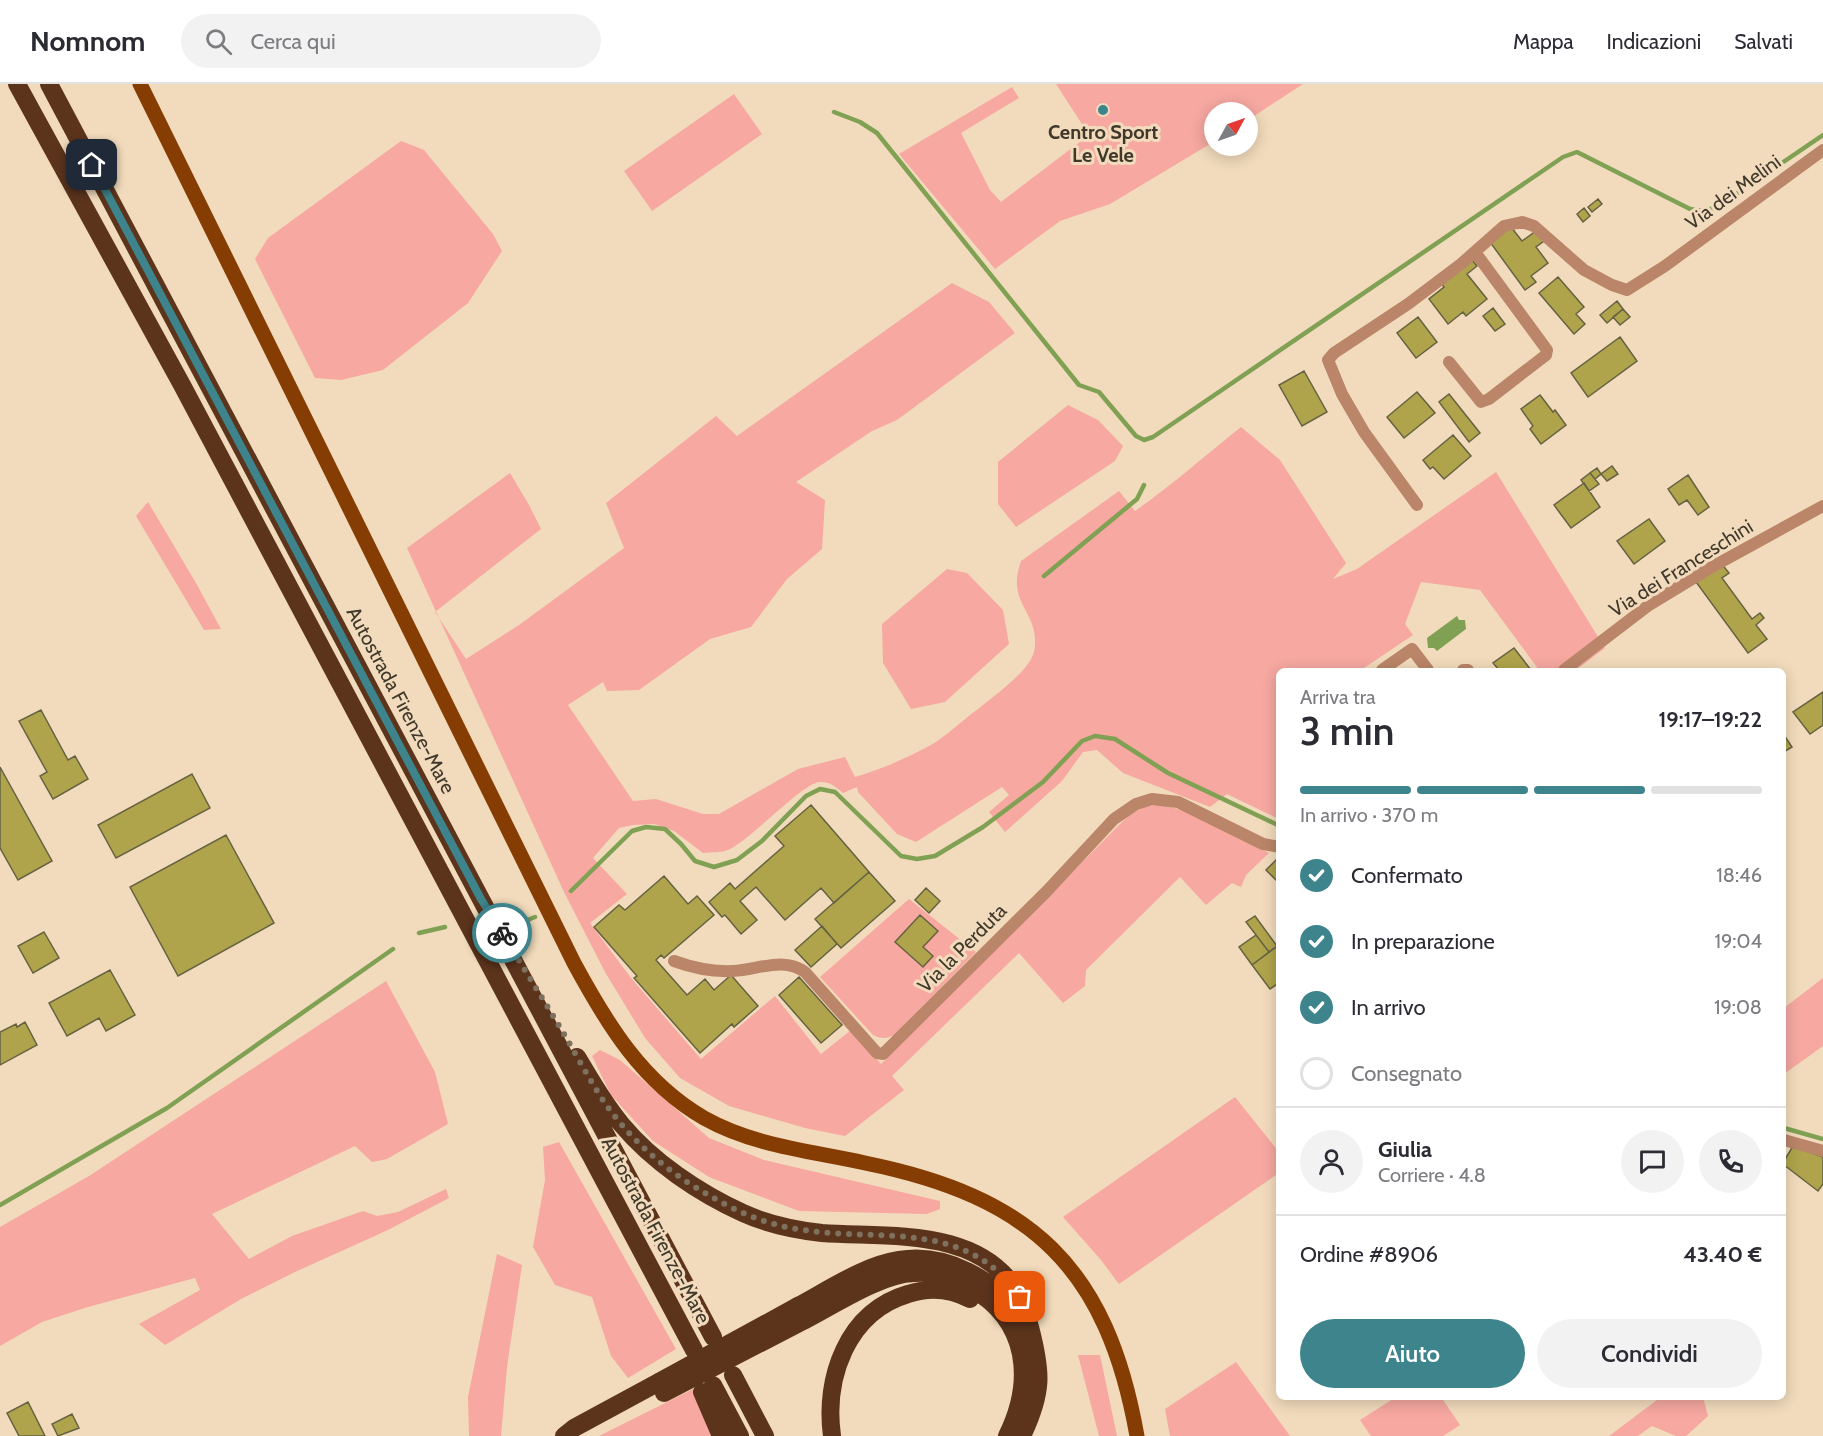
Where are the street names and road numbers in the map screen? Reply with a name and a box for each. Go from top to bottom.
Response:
street label: Via dei Melini [1681,149,1785,235]
street label: Via dei Franceschini [1605,514,1757,622]
street label: Autostrada Firenze-Mare [342,602,460,798]
street label: Via la Perduta [913,898,1012,997]
street label: Autostrada Firenze-Mare [597,1132,715,1328]

